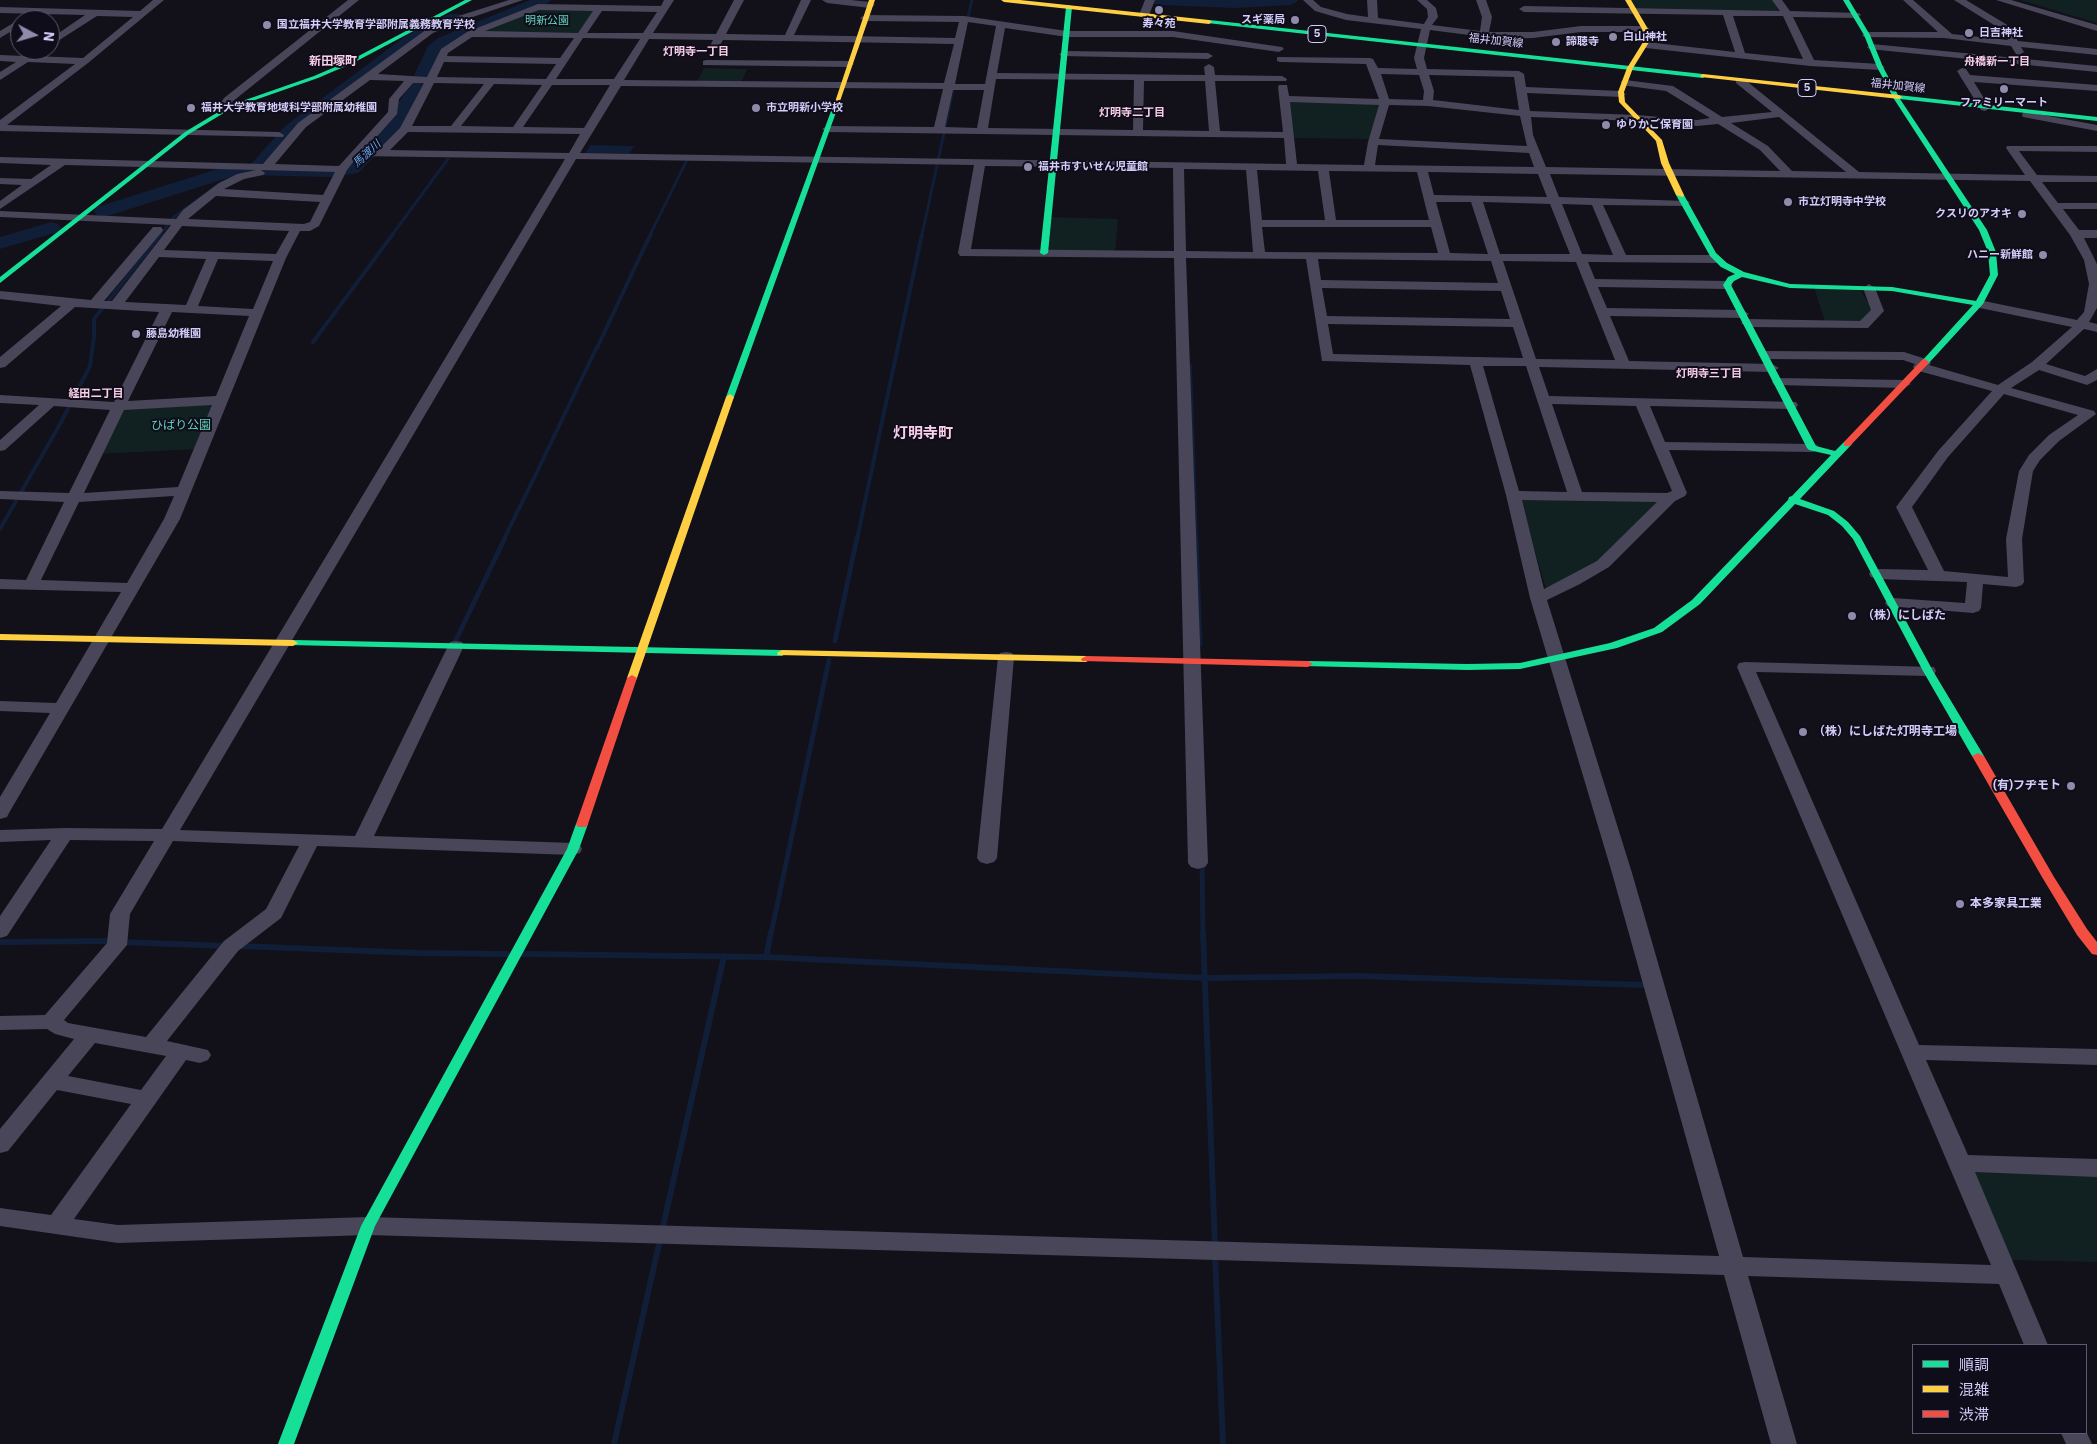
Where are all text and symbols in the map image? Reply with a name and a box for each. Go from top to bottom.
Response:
marker: 寿々苑 [1153,4,1165,16]
north arrow [10,10,60,60]
place label: スギ薬局 [1241,13,1285,27]
park label: 明新公園 [525,14,569,28]
marker: スギ薬局 [1289,14,1301,26]
place label: 寿々苑 [1143,17,1175,31]
place label: 国立福井大学教育学部附属義務教育学校 [277,18,475,32]
marker: 国立福井大学教育学部附属義務教育学校 [261,19,273,31]
road number: 5 [1308,26,1326,42]
place label: 日吉神社 [1979,26,2023,40]
marker: 日吉神社 [1963,27,1975,39]
text: N [39,30,58,42]
place label: 白山神社 [1623,30,1667,44]
marker: 白山神社 [1607,31,1619,43]
street label: 福井加賀線 [1468,32,1524,50]
place label: 諦聴寺 [1566,35,1599,49]
marker: 諦聴寺 [1550,36,1562,48]
district label: 灯明寺一丁目 [663,45,729,59]
district label: 新田塚町 [309,55,357,69]
district label: 舟橋新一丁目 [1964,55,2030,69]
street label: 福井加賀線 [1870,77,1926,95]
road number: 5 [1798,80,1816,96]
marker: ファミリーマート [1998,83,2010,95]
place label: ファミリーマート [1960,96,2048,110]
place label: 福井大学教育地域科学部附属幼稚園 [201,101,377,115]
place label: 市立明新小学校 [766,101,843,115]
marker: 福井大学教育地域科学部附属幼稚園 [185,102,197,114]
marker: 市立明新小学校 [750,102,762,114]
district label: 灯明寺二丁目 [1099,106,1165,120]
place label: ゆりかご保育園 [1616,118,1693,132]
marker: ゆりかご保育園 [1600,119,1612,131]
water label: 馬渡川 [350,138,384,170]
place label: 福井市すいせん児童館 [1038,160,1148,174]
marker: 福井市すいせん児童館 [1022,161,1034,173]
place label: 市立灯明寺中学校 [1798,195,1886,209]
marker: 市立灯明寺中学校 [1782,196,1794,208]
place label: クスリのアオキ [1935,207,2012,221]
marker: クスリのアオキ [2016,208,2028,220]
place label: ハニー新鮮館 [1967,248,2033,262]
marker: ハニー新鮮館 [2037,249,2049,261]
place label: 藤島幼稚園 [146,327,201,341]
marker: 藤島幼稚園 [130,328,142,340]
district label: 灯明寺三丁目 [1676,367,1742,381]
district label: 経田二丁目 [69,387,123,401]
park label: ひばり公園 [151,419,211,433]
district label: 灯明寺町 [893,425,953,443]
place label: （株）にしばた [1862,609,1946,623]
marker: （株）にしばた [1846,610,1858,622]
place label: （株）にしばた灯明寺工場 [1813,725,1957,739]
marker: （株）にしばた灯明寺工場 [1797,726,1809,738]
place label: (有)フヂモト [1993,779,2061,793]
marker: (有)フヂモト [2065,780,2077,792]
place label: 本多家具工業 [1970,897,2042,911]
marker: 本多家具工業 [1954,898,1966,910]
legend [1912,1344,2087,1434]
text: 順調 [1959,1355,1989,1374]
text: 混雑 [1959,1380,1989,1399]
text: 渋滞 [1959,1405,1989,1424]

